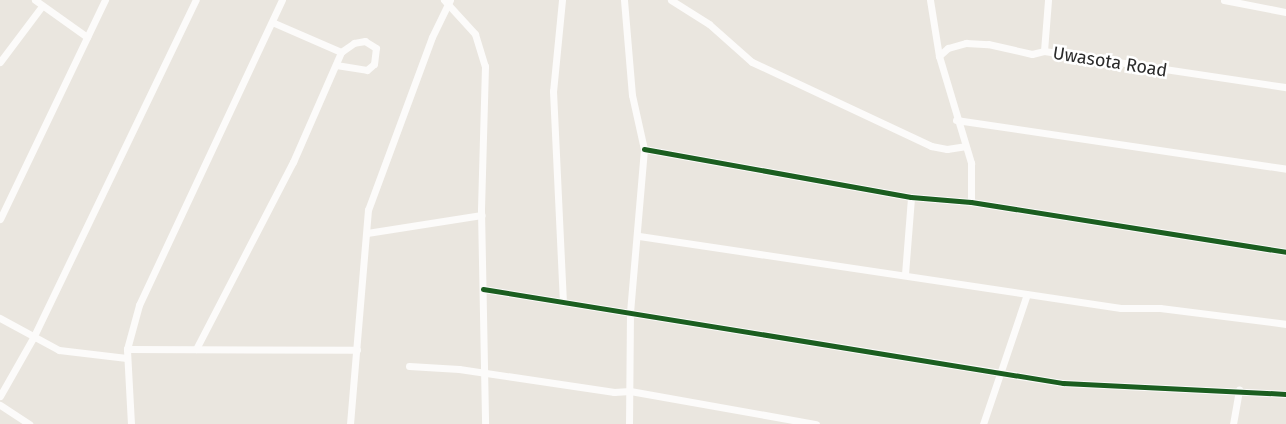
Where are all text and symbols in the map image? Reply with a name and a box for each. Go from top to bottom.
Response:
street label: Uwasota Road [1051,42,1169,82]

